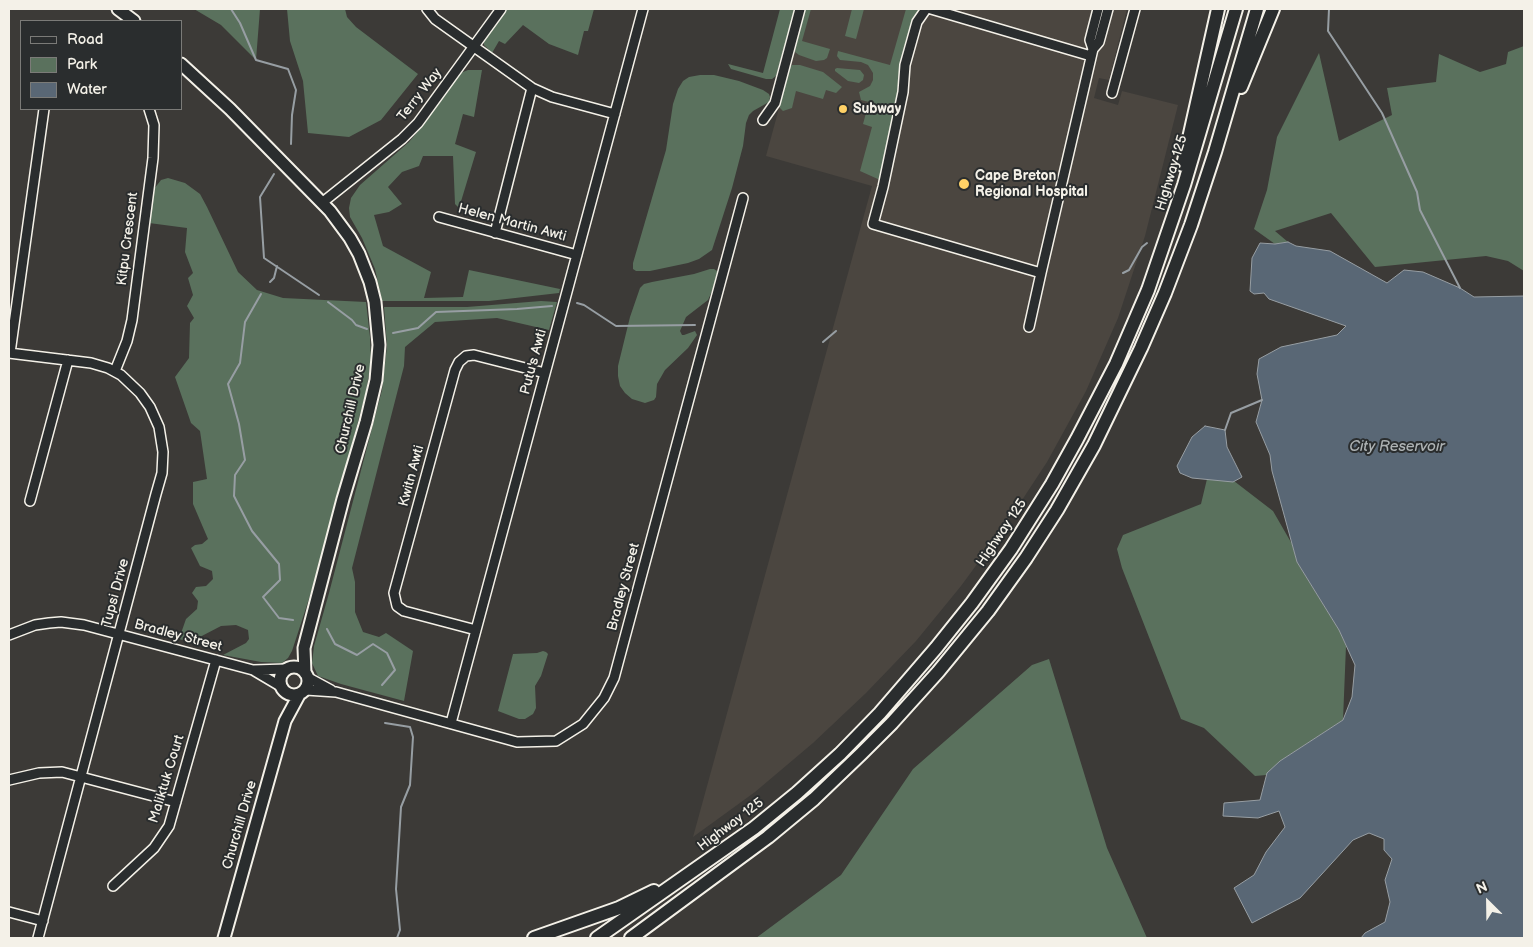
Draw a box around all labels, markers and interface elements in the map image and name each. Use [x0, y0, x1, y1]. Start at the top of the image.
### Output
legend [20, 20, 182, 110]
text: Road [67, 30, 103, 49]
text: Park [67, 55, 97, 74]
street label: Terry Way [394, 65, 446, 125]
text: Water [67, 80, 107, 99]
place label: Subway [853, 101, 901, 117]
marker: Subway [837, 103, 849, 115]
street label: Highway 125 [1153, 133, 1191, 213]
place label: Cape Breton Regional Hospital [975, 168, 1088, 200]
marker: Cape Breton Regional Hospital [957, 177, 971, 191]
street label: Kitpu Crescent [114, 191, 142, 287]
street label: Helen Martin Awti [456, 200, 568, 246]
street label: Putu's Awti [517, 328, 551, 396]
street label: Churchill Drive [333, 362, 369, 456]
water label: City Reservoir [1349, 438, 1445, 456]
street label: Kwitn Awti [396, 444, 428, 508]
street label: Highway 125 [973, 496, 1031, 570]
street label: Bradley Street [604, 541, 644, 633]
street label: Tupsi Drive [99, 557, 133, 629]
street label: Bradley Street [132, 616, 224, 656]
street label: Maliktuk Court [146, 733, 188, 825]
street label: Churchill Drive [219, 779, 261, 871]
street label: Highway 125 [695, 795, 767, 855]
north arrow [1463, 877, 1513, 927]
text: N [1474, 878, 1490, 898]

